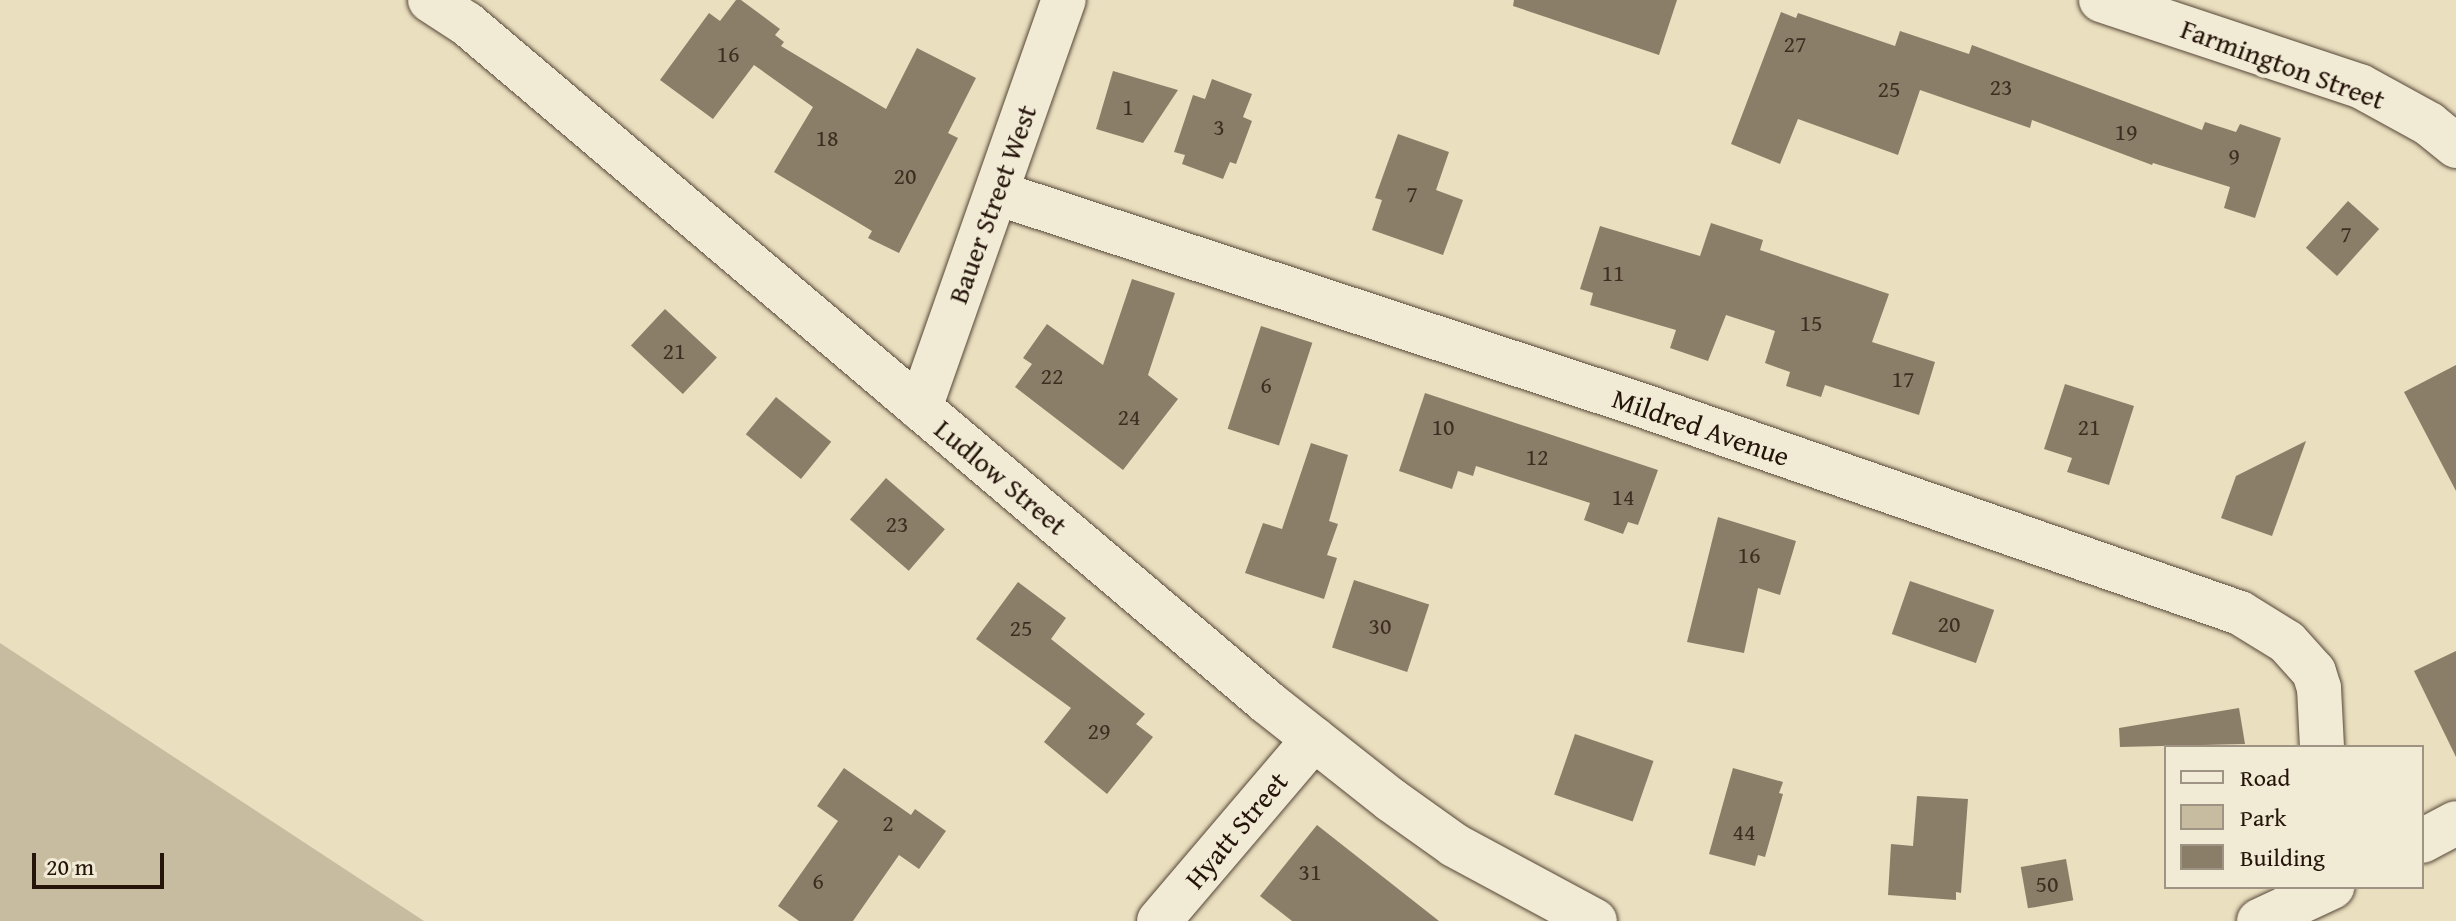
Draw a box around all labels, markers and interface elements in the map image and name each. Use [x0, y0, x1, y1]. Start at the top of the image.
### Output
street label: Farmington Street [2176, 12, 2390, 116]
house number: 27 [1783, 30, 1807, 58]
house number: 16 [716, 40, 740, 68]
house number: 23 [1989, 73, 2013, 101]
house number: 25 [1877, 75, 1901, 103]
house number: 1 [1122, 93, 1134, 121]
street label: Bauer Street West [940, 100, 1044, 308]
house number: 3 [1213, 113, 1225, 141]
house number: 19 [2114, 118, 2138, 146]
house number: 18 [815, 124, 839, 152]
house number: 9 [2228, 142, 2240, 170]
house number: 20 [893, 162, 917, 190]
house number: 7 [1406, 180, 1418, 208]
house number: 7 [2340, 220, 2352, 248]
house number: 11 [1601, 259, 1625, 287]
house number: 15 [1799, 309, 1823, 337]
house number: 21 [662, 337, 686, 365]
house number: 22 [1040, 362, 1064, 390]
house number: 17 [1891, 365, 1915, 393]
house number: 6 [1260, 371, 1272, 399]
street label: Mildred Avenue [1608, 381, 1794, 473]
house number: 24 [1117, 403, 1141, 431]
street label: Ludlow Street [928, 412, 1074, 542]
house number: 10 [1431, 413, 1455, 441]
house number: 21 [2077, 413, 2101, 441]
house number: 12 [1525, 443, 1549, 471]
house number: 14 [1611, 483, 1635, 511]
house number: 23 [885, 510, 909, 538]
house number: 16 [1737, 541, 1761, 569]
house number: 20 [1937, 610, 1961, 638]
house number: 30 [1368, 612, 1392, 640]
house number: 25 [1009, 614, 1033, 642]
house number: 29 [1087, 717, 1111, 745]
legend [2164, 745, 2424, 889]
text: Road [2240, 760, 2290, 795]
street label: Hyatt Street [1177, 765, 1295, 895]
text: Park [2240, 800, 2286, 835]
house number: 2 [882, 809, 894, 837]
house number: 44 [1732, 818, 1756, 846]
scale bar [36, 837, 168, 887]
text: Building [2240, 840, 2325, 875]
text: 20 m [46, 849, 94, 884]
house number: 31 [1298, 858, 1322, 886]
house number: 6 [812, 867, 824, 895]
house number: 50 [2035, 870, 2059, 898]

